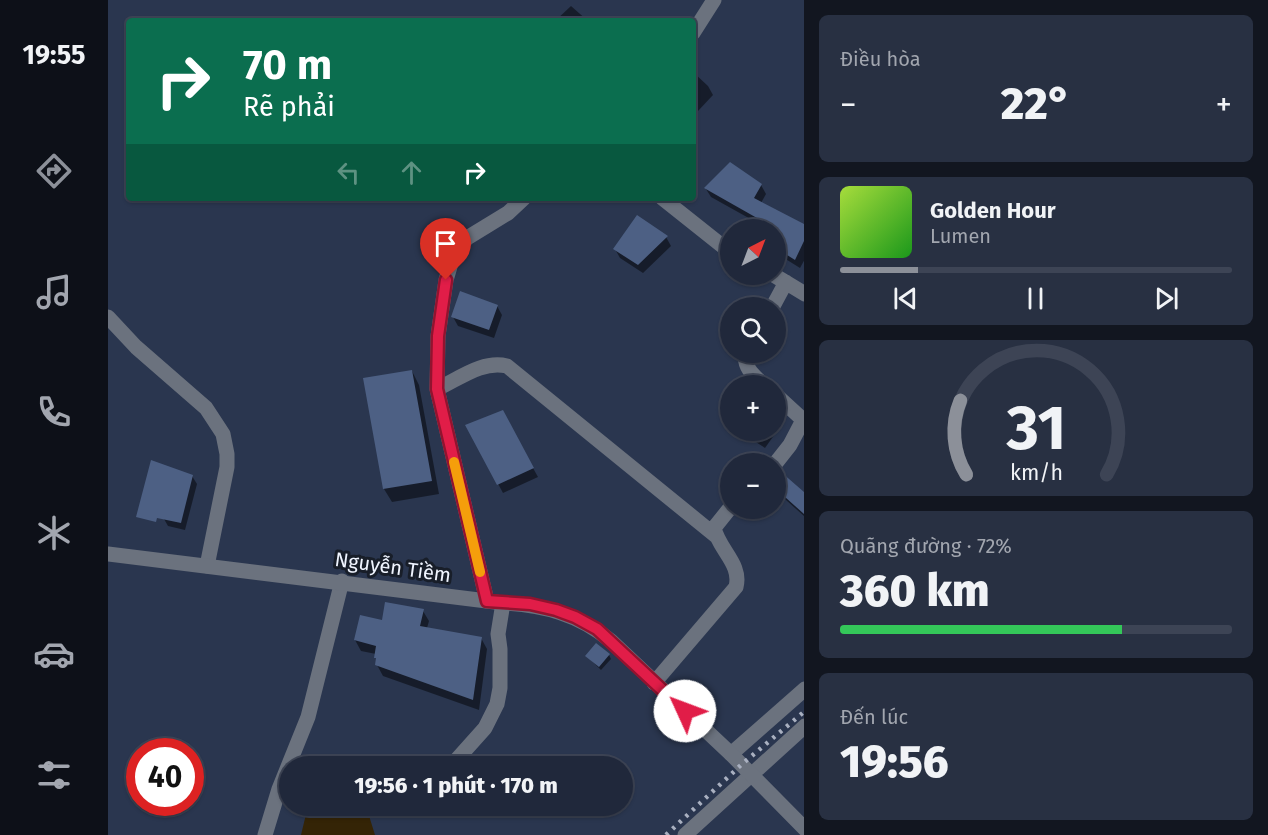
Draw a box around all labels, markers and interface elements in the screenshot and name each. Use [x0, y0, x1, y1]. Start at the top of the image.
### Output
text: 19:55 [22, 39, 86, 71]
text: 70 m [243, 40, 332, 90]
icon: right [144, 42, 222, 120]
text: Điều hòa [840, 47, 921, 71]
text: 22° [1001, 77, 1071, 131]
text: − [840, 85, 857, 125]
text: + [1216, 85, 1232, 125]
text: Rẽ phải [243, 91, 335, 123]
icon: directions [33, 150, 75, 192]
icon: left [332, 156, 365, 189]
icon: ahead [395, 156, 428, 189]
icon: right [458, 156, 491, 189]
text: Golden Hour [930, 197, 1056, 224]
pin [420, 218, 471, 280]
north arrow [720, 219, 786, 285]
map controls [720, 219, 786, 519]
text: Lumen [930, 224, 991, 248]
icon: arrive [429, 227, 462, 260]
icon: music [33, 271, 75, 313]
icon: previous [889, 282, 922, 315]
icon: pause [1019, 282, 1052, 315]
icon: next [1150, 282, 1183, 315]
button: search [720, 297, 786, 363]
button: + [720, 375, 786, 441]
icon: phone [33, 391, 75, 433]
text: 31 [1005, 391, 1066, 466]
button: − [720, 453, 786, 519]
text: km/h [1009, 460, 1063, 486]
icon: climate [33, 512, 75, 554]
text: Quãng đường · 72% [840, 534, 1012, 558]
street label: Nguyễn Tiềm [333, 547, 453, 587]
text: 360 km [840, 564, 990, 618]
icon: car [33, 633, 75, 675]
position arrow [653, 679, 717, 743]
text: Đến lúc [840, 705, 908, 729]
text: 19:56 [840, 735, 949, 789]
speed limit sign: 40 [126, 738, 204, 816]
icon: filters [33, 754, 75, 796]
text: 19:56 · 1 phút · 170 m [354, 772, 558, 799]

